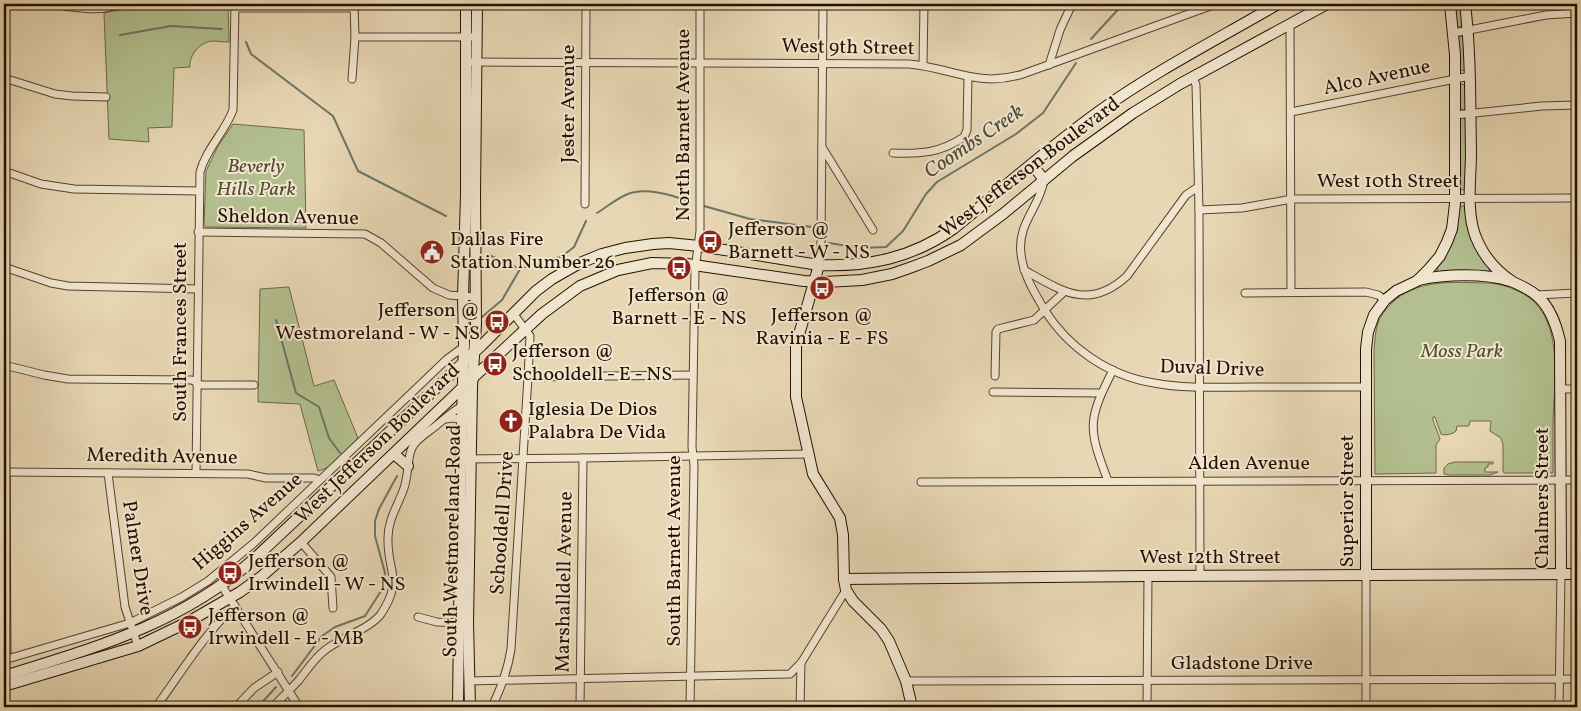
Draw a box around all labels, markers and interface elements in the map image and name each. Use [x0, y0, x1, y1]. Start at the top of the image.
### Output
street label: North Barnett Avenue [670, 29, 698, 221]
street label: West 9th Street [781, 33, 915, 63]
street label: Jester Avenue [555, 45, 583, 163]
street label: Alco Avenue [1321, 53, 1433, 103]
street label: West Jefferson Boulevard [934, 91, 1126, 245]
water label: Coombs Creek [918, 98, 1030, 186]
park label: Beverly Hills Park [216, 153, 296, 204]
street label: West 10th Street [1317, 168, 1459, 196]
street label: Sheldon Avenue [217, 203, 359, 233]
place label: Jefferson @ Barnett - W - NS [728, 216, 870, 267]
place label: Dallas Fire Station Number 26 [450, 226, 615, 277]
bus stop icon: Jefferson @ Barnett - W - NS [697, 229, 723, 255]
public building icon: Dallas Fire Station Number 26 [419, 239, 445, 265]
street label: South Frances Street [167, 242, 195, 422]
bus stop icon: Jefferson @ Barnett - E - NS [666, 255, 692, 281]
bus stop icon: Jefferson @ Ravinia - E - FS [809, 275, 835, 301]
place label: Jefferson @ Barnett - E - NS [611, 282, 747, 333]
place label: Jefferson @ Westmoreland - W - NS [275, 297, 480, 348]
place label: Jefferson @ Ravinia - E - FS [756, 302, 888, 353]
bus stop icon: Jefferson @ Westmoreland - W - NS [484, 309, 510, 335]
place label: Jefferson @ Schooldell - E - NS [512, 338, 672, 389]
park label: Moss Park [1420, 338, 1503, 366]
bus stop icon: Jefferson @ Schooldell - E - NS [482, 351, 508, 377]
street label: Duval Drive [1159, 353, 1265, 385]
street label: West Jefferson Boulevard [289, 358, 467, 530]
place label: Iglesia De Dios Palabra De Vida [528, 396, 666, 447]
church icon: Iglesia De Dios Palabra De Vida [498, 408, 524, 434]
street label: South Westmoreland Road [437, 424, 469, 658]
street label: Chalmers Street [1529, 427, 1557, 569]
street label: Superior Street [1334, 434, 1362, 568]
street label: Meredith Avenue [86, 442, 238, 472]
street label: Schooldell Drive [484, 450, 522, 596]
street label: Alden Avenue [1188, 450, 1310, 478]
street label: South Barnett Avenue [661, 455, 689, 647]
street label: Higgins Avenue [187, 466, 309, 578]
street label: Marshalldell Avenue [549, 491, 581, 673]
street label: Palmer Drive [114, 499, 160, 617]
street label: West 12th Street [1139, 544, 1281, 572]
place label: Jefferson @ Irwindell - W - NS [248, 548, 406, 599]
bus stop icon: Jefferson @ Irwindell - W - NS [217, 560, 243, 586]
place label: Jefferson @ Irwindell - E - MB [208, 602, 364, 653]
bus stop icon: Jefferson @ Irwindell - E - MB [177, 614, 203, 640]
street label: Gladstone Drive [1171, 650, 1313, 678]

